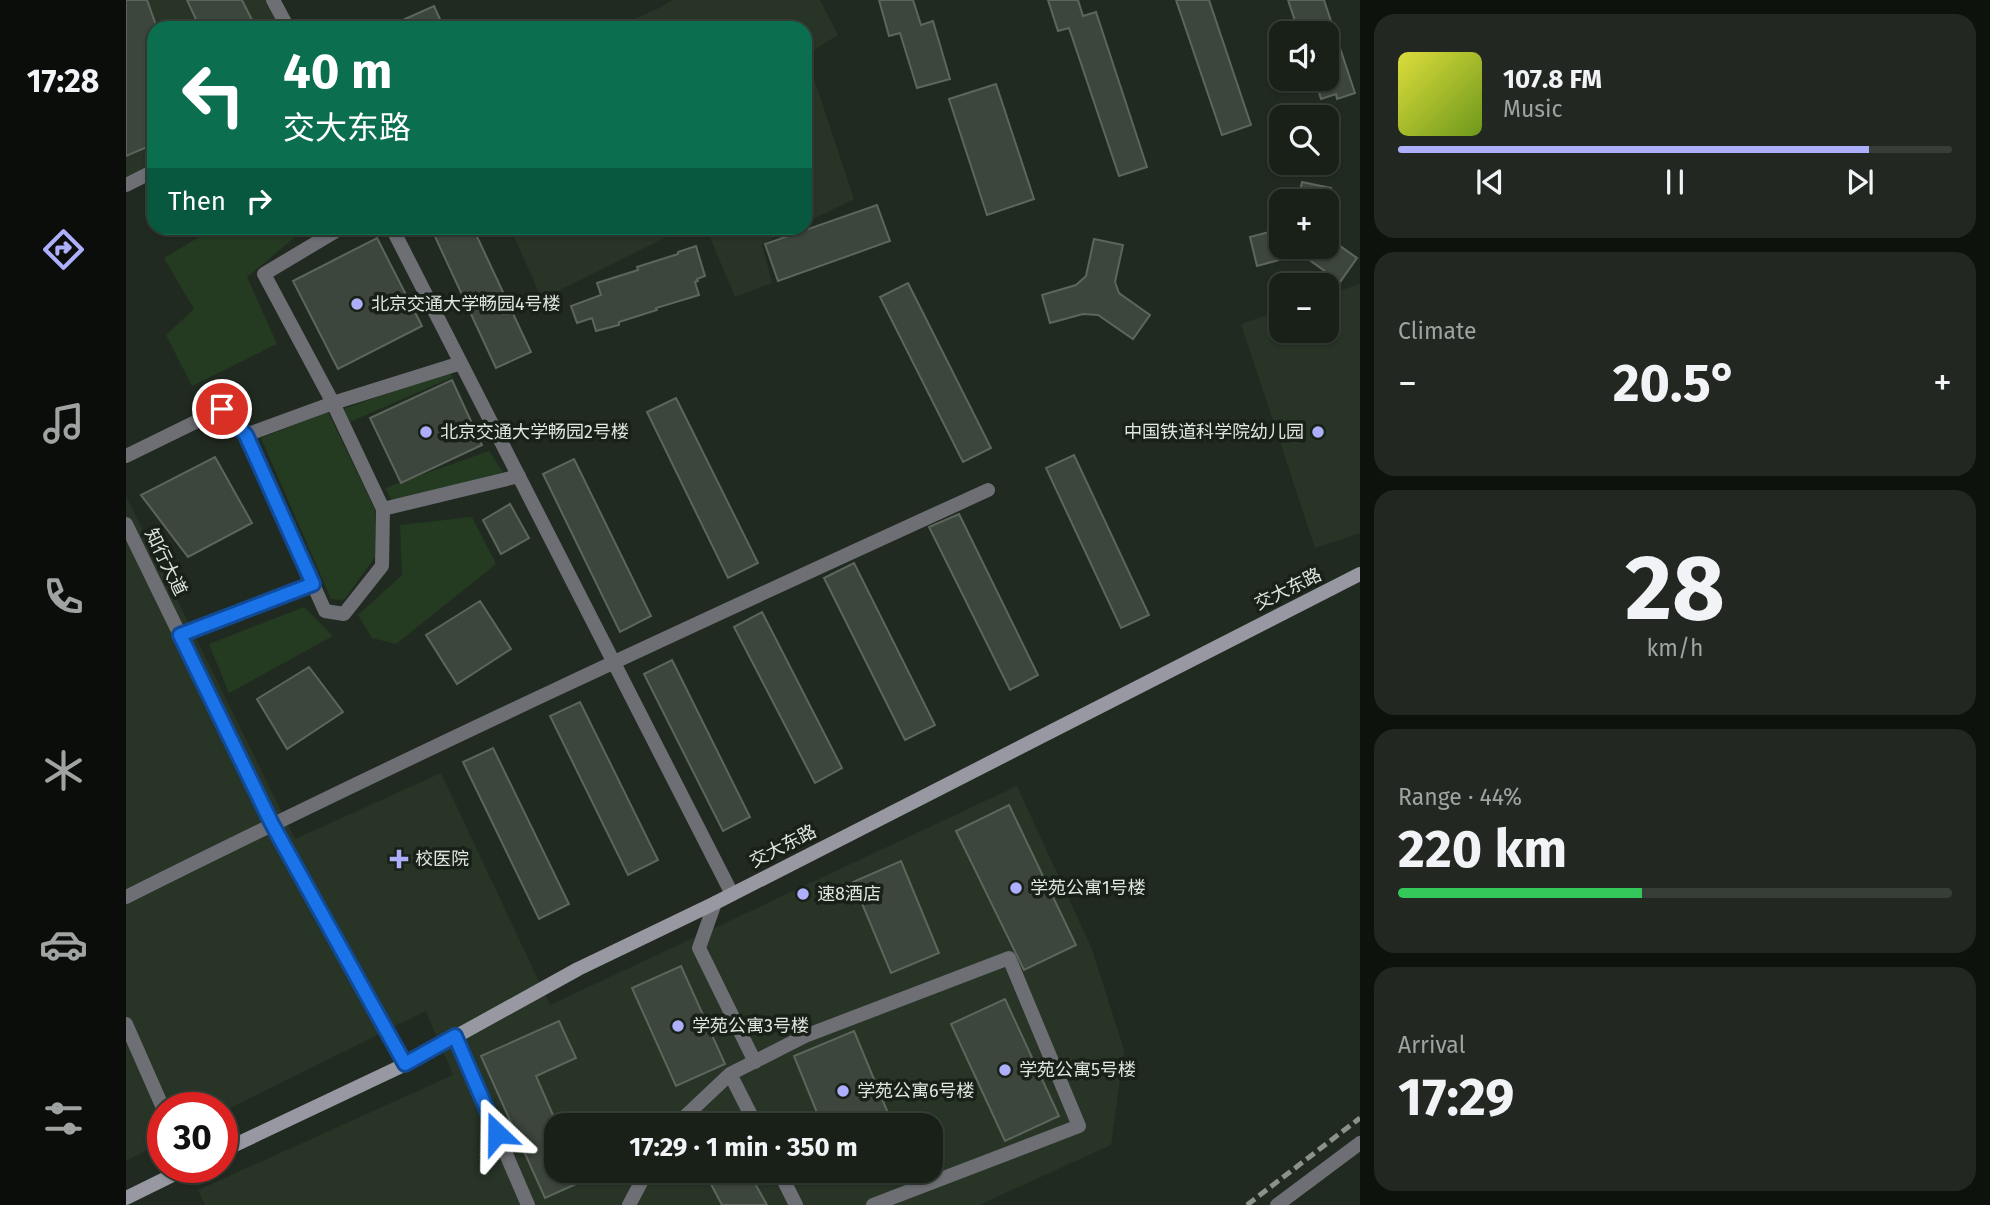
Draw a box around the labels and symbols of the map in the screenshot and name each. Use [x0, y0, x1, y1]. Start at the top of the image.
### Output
place label: 北京交通大学畅园4号楼 [371, 293, 561, 315]
marker: 北京交通大学畅园4号楼 [349, 296, 365, 312]
pin [192, 379, 252, 439]
place label: 北京交通大学畅园2号楼 [440, 421, 629, 443]
place label: 中国铁道科学院幼儿园 [1124, 421, 1304, 443]
marker: 北京交通大学畅园2号楼 [418, 424, 434, 440]
marker: 中国铁道科学院幼儿园 [1310, 424, 1326, 440]
street label: 知行大道 [140, 525, 192, 599]
street label: 交大东路 [1251, 563, 1325, 615]
street label: 交大东路 [746, 820, 820, 872]
place label: 校医院 [415, 848, 469, 870]
marker: 校医院 [389, 849, 409, 869]
place label: 学苑公寓1号楼 [1030, 877, 1146, 899]
marker: 学苑公寓1号楼 [1008, 880, 1024, 896]
place label: 速8酒店 [817, 883, 881, 905]
marker: 速8酒店 [795, 886, 811, 902]
place label: 学苑公寓3号楼 [692, 1015, 809, 1037]
marker: 学苑公寓3号楼 [670, 1018, 686, 1034]
place label: 学苑公寓5号楼 [1019, 1059, 1136, 1081]
marker: 学苑公寓5号楼 [997, 1062, 1013, 1078]
place label: 学苑公寓6号楼 [857, 1080, 975, 1102]
marker: 学苑公寓6号楼 [835, 1083, 851, 1099]
speed limit sign: 30 [147, 1092, 238, 1183]
position arrow [460, 1096, 534, 1170]

